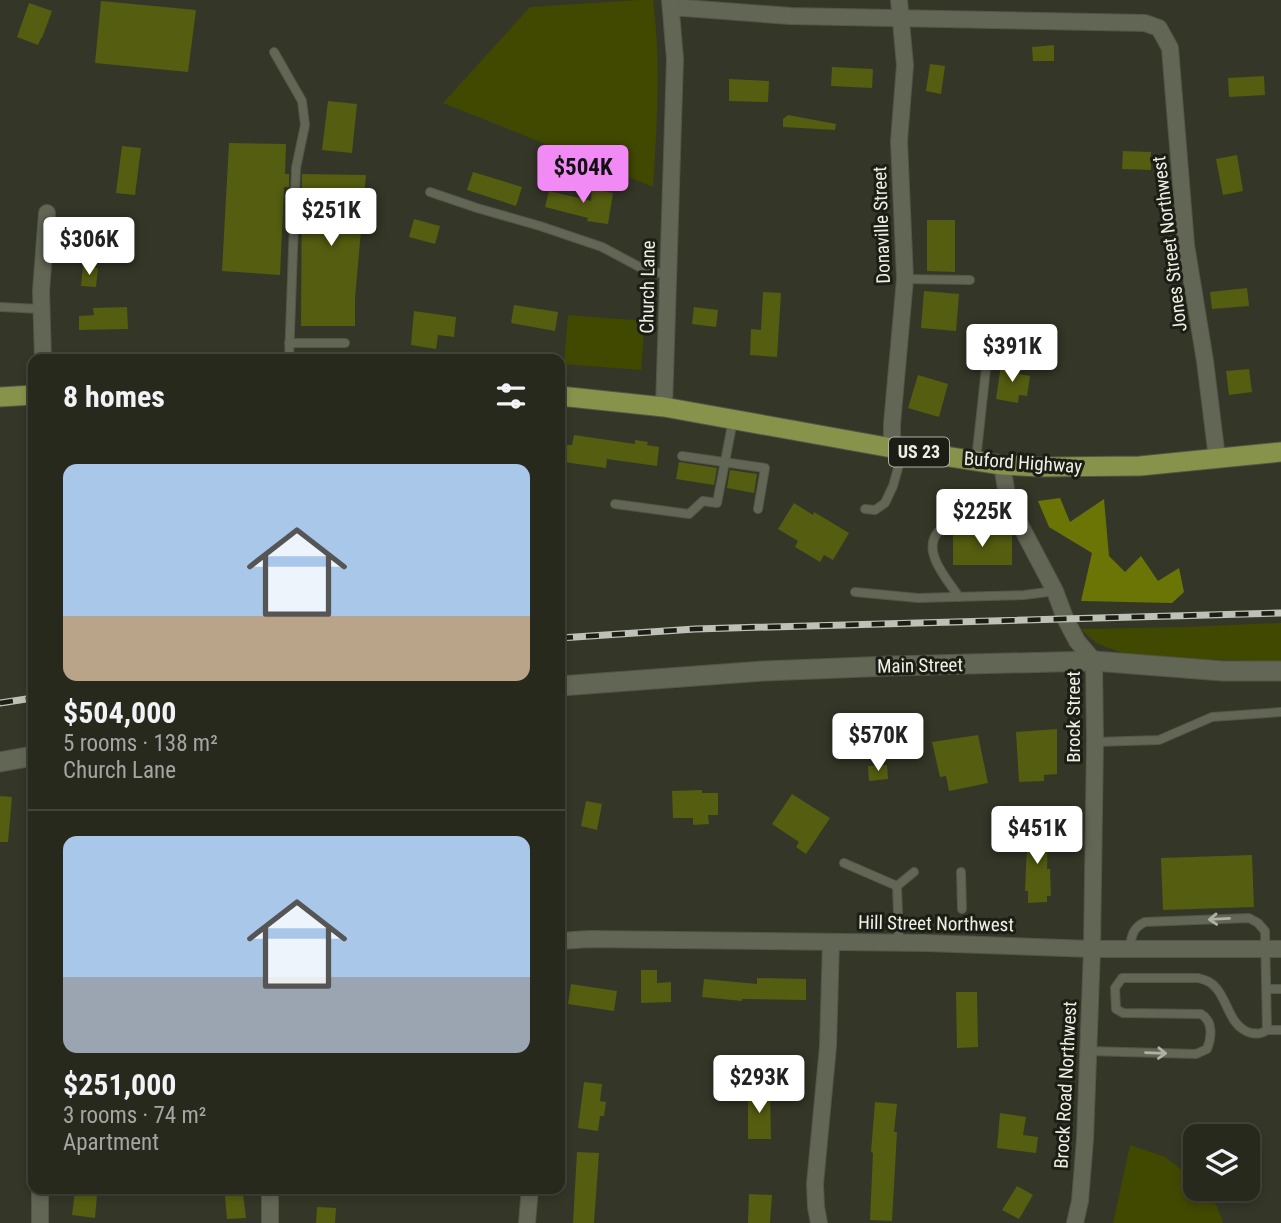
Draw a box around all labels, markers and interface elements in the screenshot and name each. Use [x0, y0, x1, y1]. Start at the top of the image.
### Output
pin: $504K [534, 146, 632, 205]
text: $504K [553, 154, 613, 181]
street label: Jones Street Northwest [1147, 155, 1192, 333]
street label: Donaville Street [868, 166, 895, 284]
pin: $251K [282, 188, 380, 248]
text: $251K [301, 197, 361, 224]
pin: $306K [40, 218, 138, 277]
text: $306K [59, 226, 119, 253]
street label: Church Lane [635, 240, 660, 334]
pin: $391K [963, 324, 1061, 384]
text: $391K [982, 333, 1042, 360]
icon: filters [492, 377, 530, 415]
text: 8 homes [63, 379, 165, 414]
road number: US 23 [889, 438, 949, 466]
street label: Buford Highway [963, 447, 1083, 478]
pin: $225K [933, 490, 1031, 549]
text: $225K [952, 498, 1012, 525]
icon: home [234, 509, 360, 635]
street label: Main Street [877, 653, 963, 678]
street label: Brock Street [1062, 671, 1085, 763]
text: $504,000 [63, 695, 176, 730]
pin: $570K [829, 714, 927, 773]
text: $570K [848, 722, 908, 749]
text: 5 rooms · 138 m² [63, 730, 218, 757]
text: Church Lane [63, 757, 176, 784]
pin: $451K [988, 806, 1086, 866]
text: $451K [1007, 815, 1067, 842]
icon: home [234, 881, 360, 1007]
street label: Hill Street Northwest [858, 911, 1014, 936]
one-way arrow [1208, 912, 1231, 925]
street label: Brock Road Northwest [1050, 1001, 1081, 1169]
one-way arrow [1145, 1046, 1168, 1060]
pin: $293K [710, 1056, 808, 1115]
text: $293K [729, 1064, 789, 1091]
text: $251,000 [63, 1067, 176, 1102]
text: 3 rooms · 74 m² [63, 1102, 206, 1129]
map controls [1183, 1124, 1260, 1201]
button: layers [1183, 1124, 1260, 1201]
text: Apartment [63, 1129, 159, 1156]

